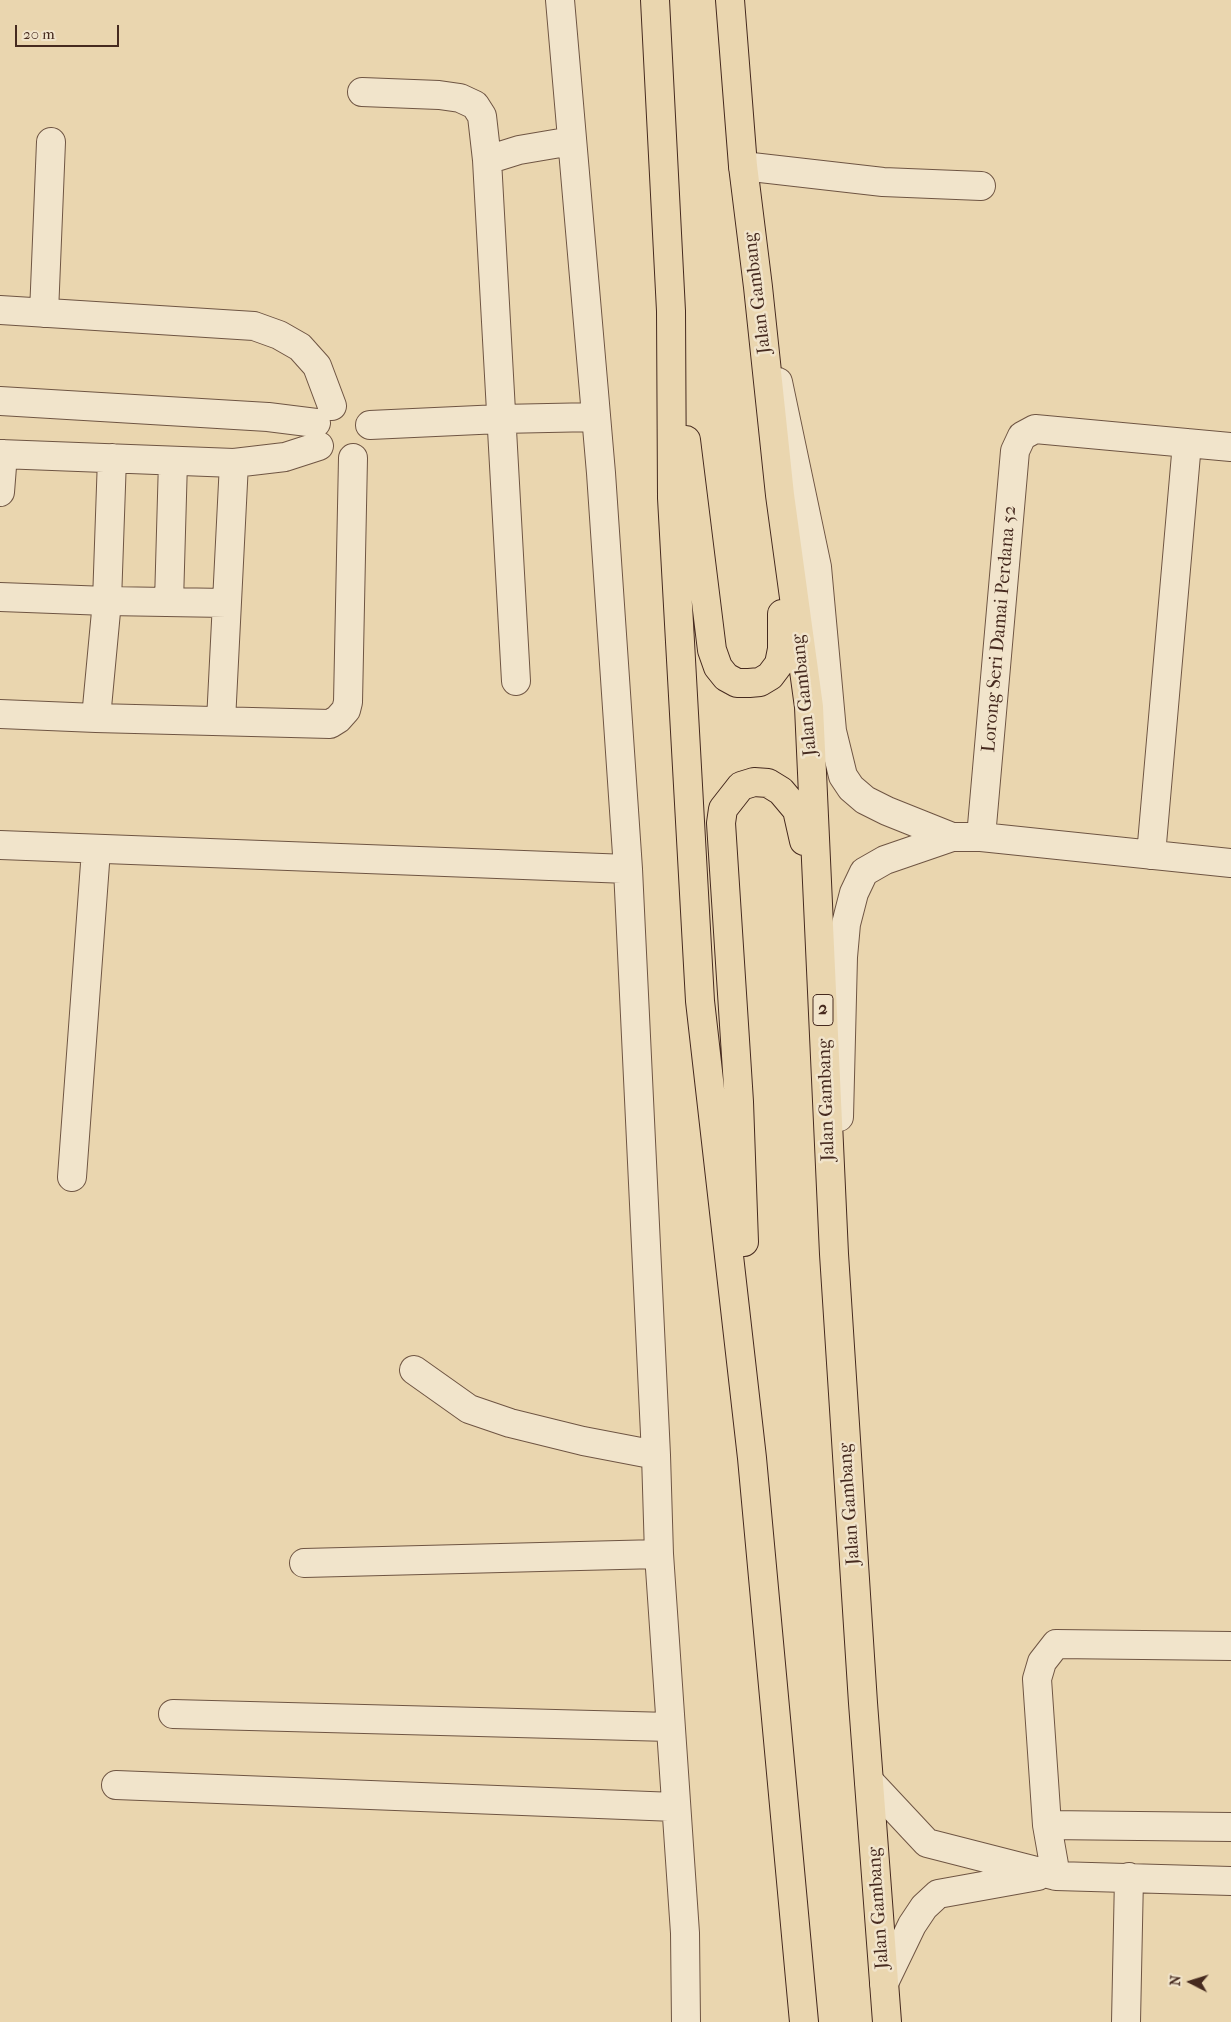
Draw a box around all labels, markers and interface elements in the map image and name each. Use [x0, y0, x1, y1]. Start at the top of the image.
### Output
scale bar [18, 15, 121, 47]
text: 20 m [23, 25, 55, 43]
street label: Jalan Gambang [739, 231, 777, 355]
street label: Lorong Seri Damai Perdana 52 [978, 505, 1022, 753]
street label: Jalan Gambang [787, 633, 823, 757]
road number: 2 [813, 994, 833, 1026]
street label: Jalan Gambang [813, 1038, 841, 1162]
street label: Jalan Gambang [834, 1442, 866, 1566]
street label: Jalan Gambang [863, 1846, 895, 1970]
north arrow [1166, 1957, 1216, 2007]
text: N [1167, 1975, 1184, 1987]

